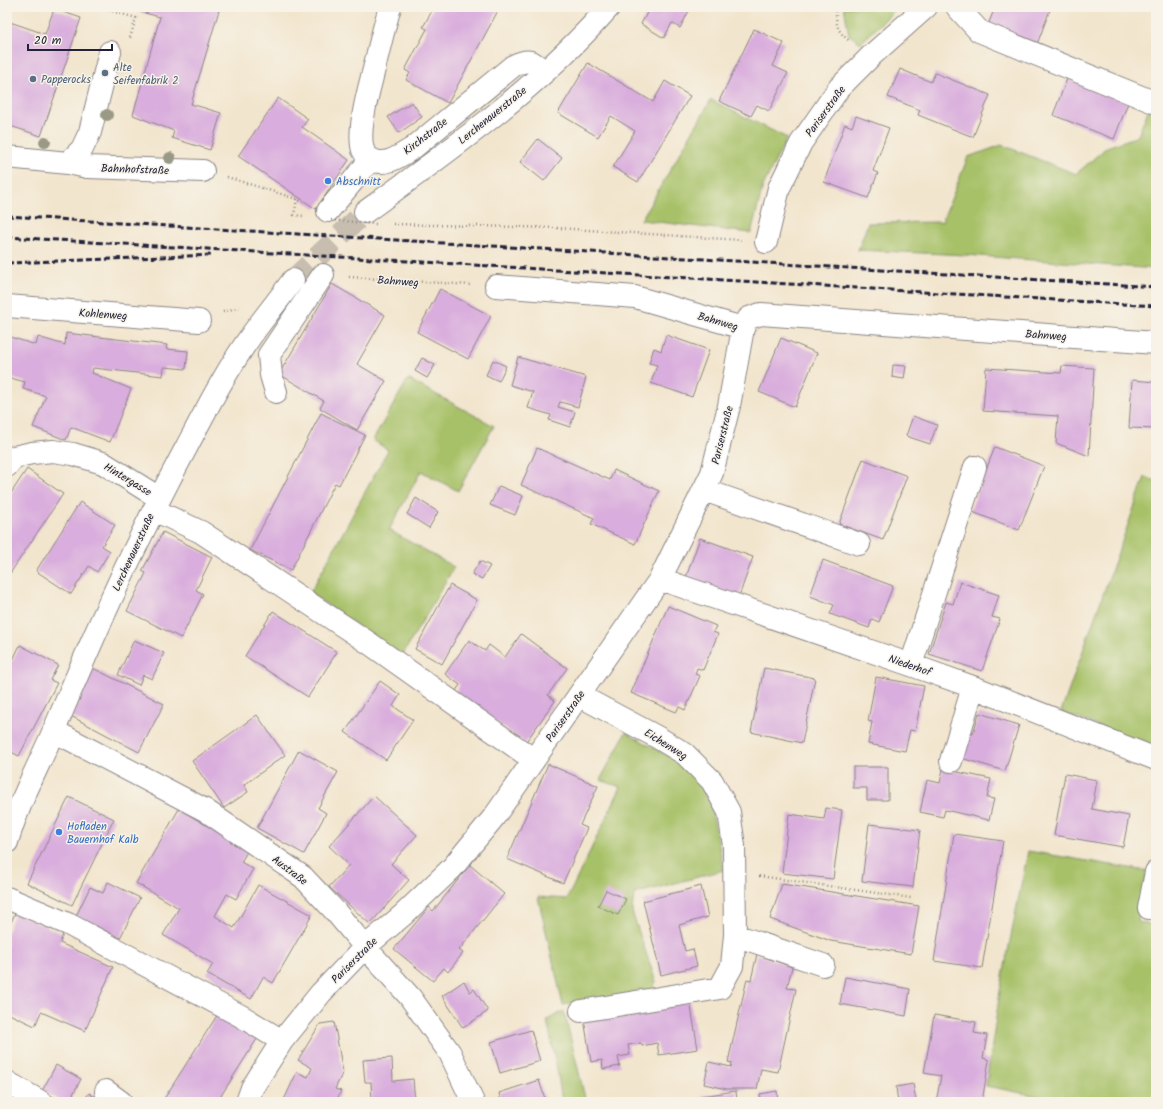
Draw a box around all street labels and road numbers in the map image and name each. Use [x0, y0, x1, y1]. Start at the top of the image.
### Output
street label: Lerchenauerstraße [454, 82, 531, 149]
street label: Pariserstraße [801, 82, 851, 141]
street label: Kirchstraße [399, 113, 452, 160]
street label: Bahnhofstraße [101, 160, 169, 180]
street label: Bahnweg [377, 272, 419, 292]
street label: Kohlenweg [78, 304, 128, 326]
street label: Bahnweg [695, 308, 740, 336]
street label: Bahnweg [1025, 326, 1067, 346]
street label: Pariserstraße [707, 404, 739, 466]
street label: Hintergasse [100, 458, 155, 501]
street label: Lerchenauerstraße [108, 510, 160, 594]
street label: Niederhof [886, 650, 935, 682]
street label: Pariserstraße [541, 687, 590, 746]
street label: Eichenweg [640, 724, 691, 765]
street label: Austraße [268, 851, 311, 890]
street label: Pariserstraße [327, 933, 382, 988]

